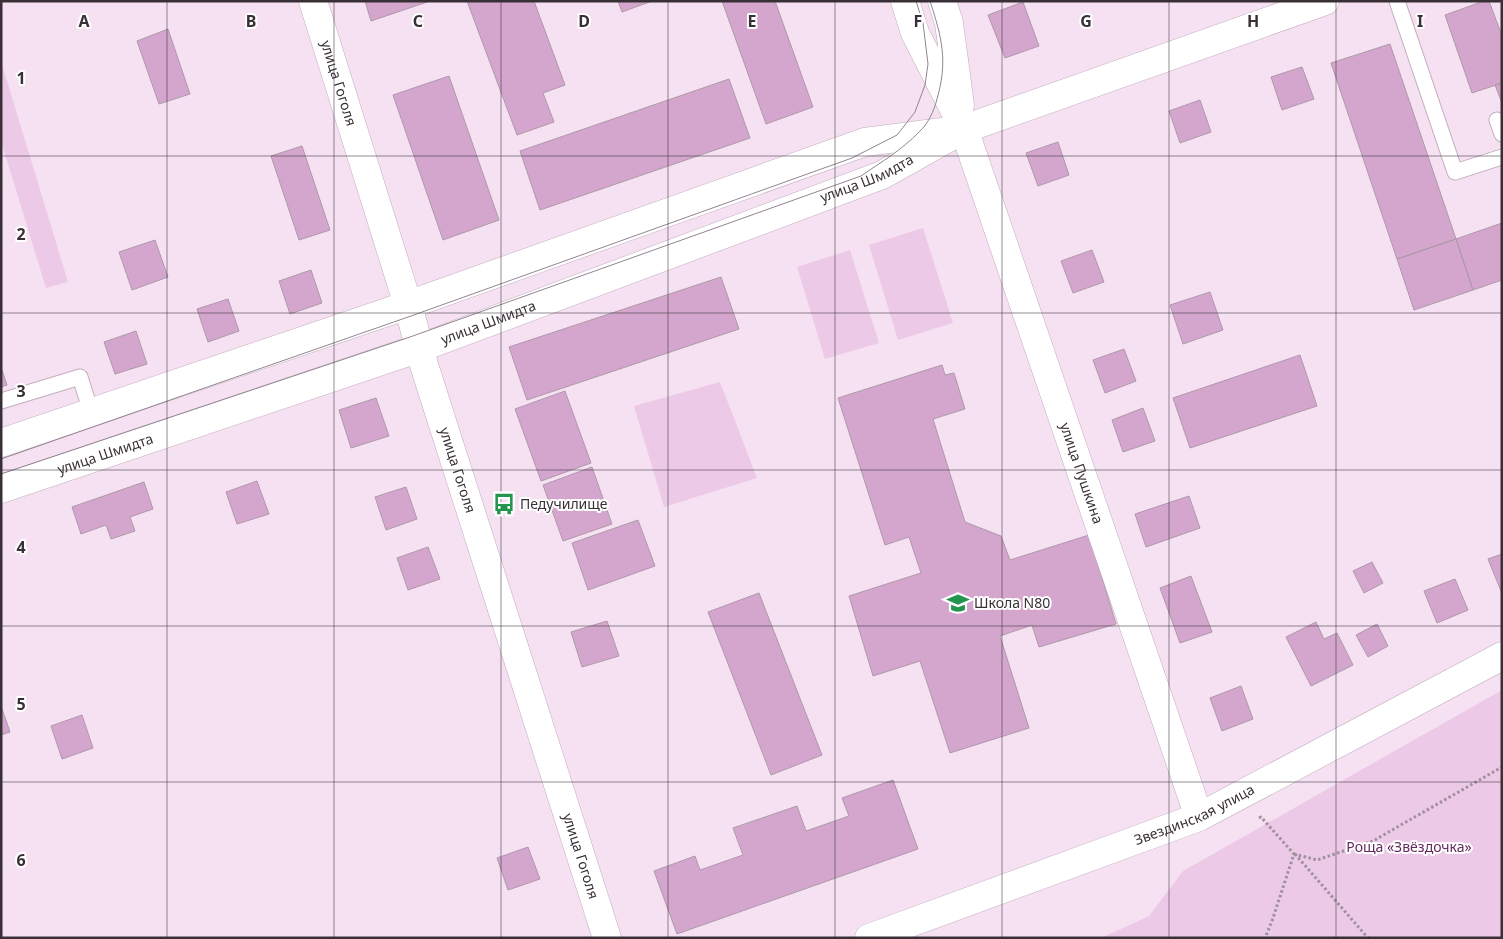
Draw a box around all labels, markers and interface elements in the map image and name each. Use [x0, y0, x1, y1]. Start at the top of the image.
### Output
text: A [78, 10, 90, 32]
text: B [246, 10, 256, 32]
text: C [413, 10, 423, 32]
text: D [578, 10, 590, 32]
text: E [748, 10, 757, 32]
text: F [914, 10, 922, 32]
text: G [1080, 10, 1092, 32]
text: H [1247, 10, 1259, 32]
text: I [1417, 10, 1423, 32]
street label: улица Гоголя [317, 38, 361, 128]
text: 1 [16, 67, 26, 89]
street label: улица Шмидта [817, 149, 917, 206]
text: 2 [16, 223, 26, 245]
street label: улица Шмидта [438, 296, 538, 348]
text: 3 [16, 380, 26, 402]
street label: улица Пушкина [1056, 420, 1108, 526]
street label: улица Гоголя [435, 425, 481, 515]
street label: улица Шмидта [55, 428, 155, 478]
bus stop icon: Педучилище [491, 491, 517, 517]
place label: Педучилище [520, 494, 608, 513]
text: 4 [16, 536, 26, 558]
school or university icon: Школа N80 [945, 590, 971, 616]
place label: Школа N80 [974, 593, 1050, 612]
text: 5 [16, 693, 26, 715]
street label: Звездинская улица [1131, 779, 1257, 849]
street label: улица Гоголя [559, 811, 604, 901]
park label: Роща «Звёздочка» [1346, 837, 1472, 856]
text: 6 [16, 849, 26, 871]

